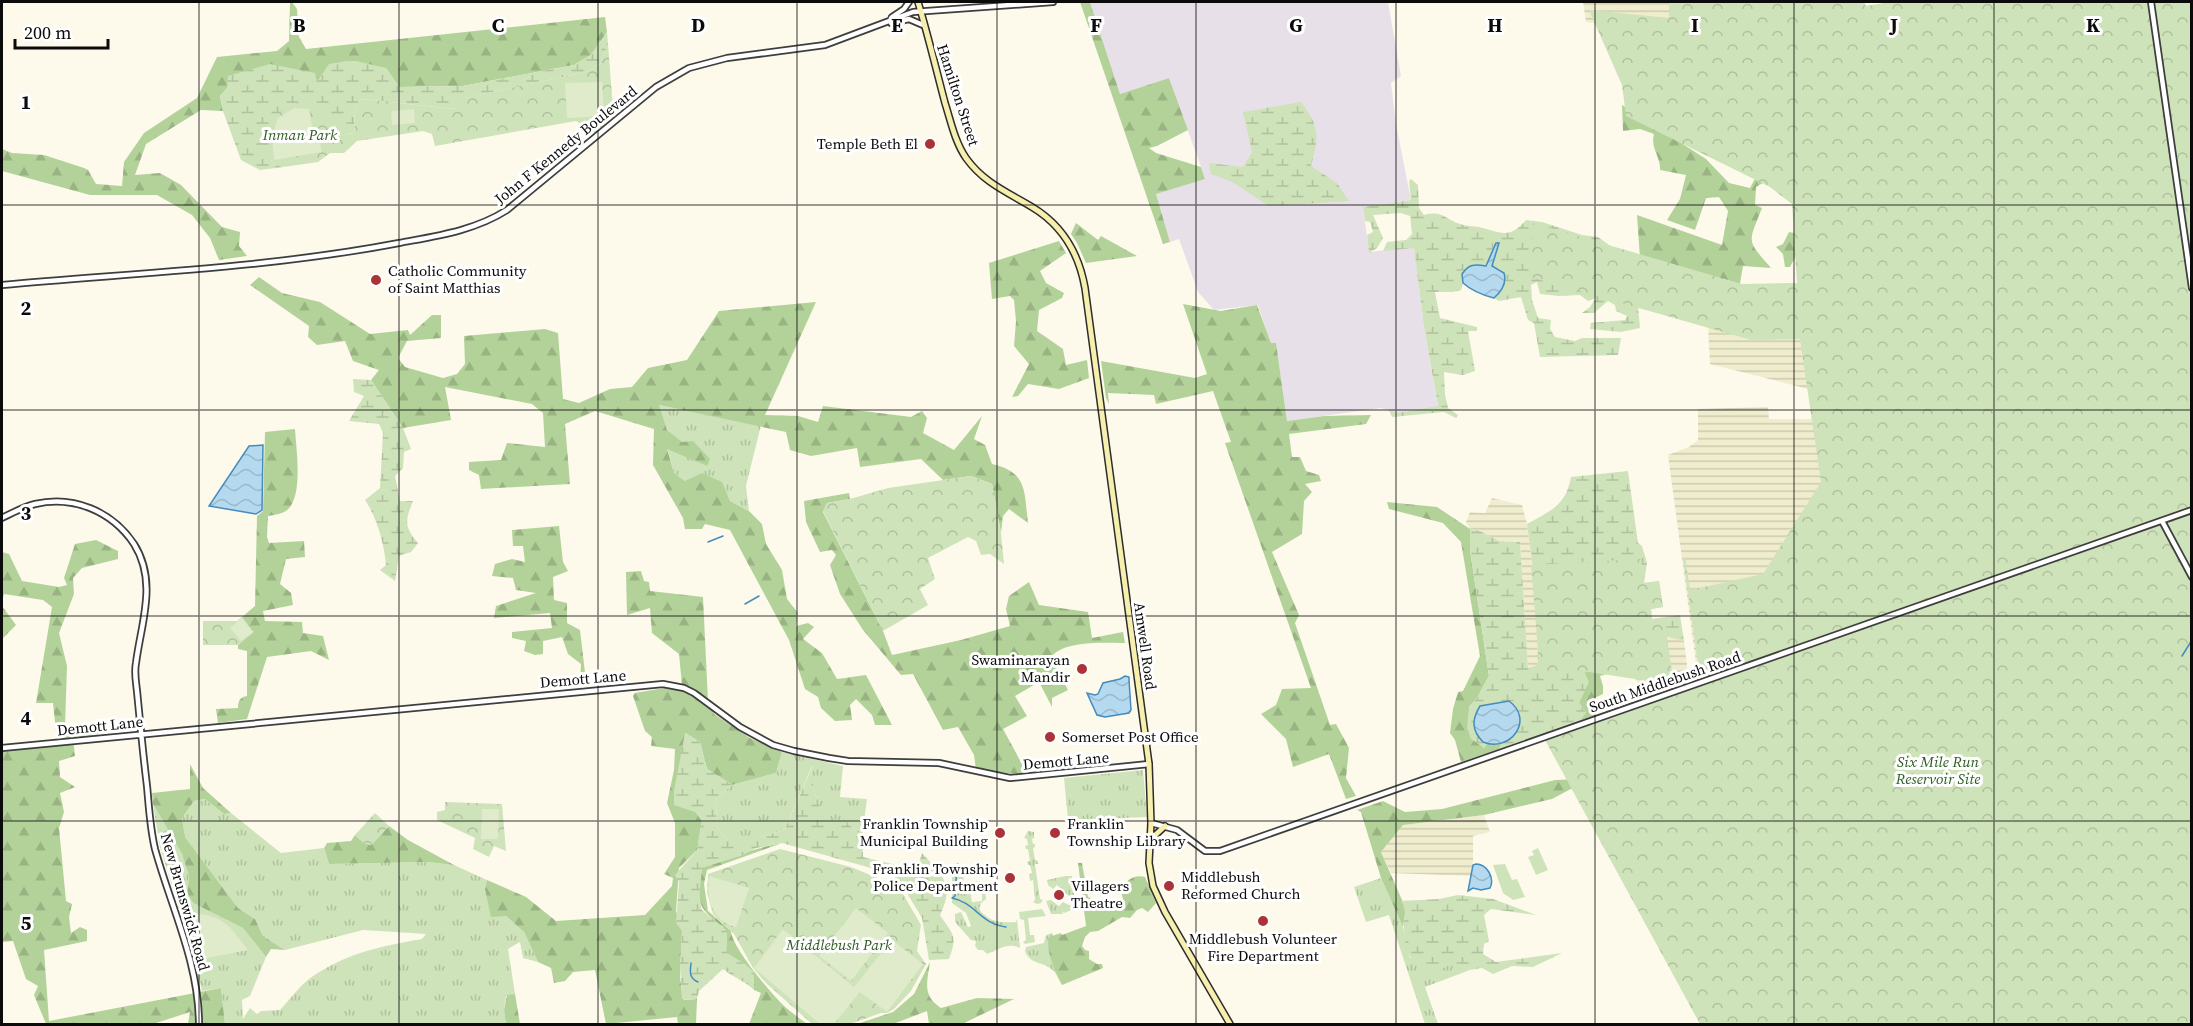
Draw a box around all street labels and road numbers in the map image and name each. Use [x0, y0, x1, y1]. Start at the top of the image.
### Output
street label: Hamilton Street [932, 41, 985, 149]
street label: John F Kennedy Boulevard [489, 80, 642, 209]
street label: Amwell Road [1129, 601, 1162, 692]
street label: South Middlebush Road [1586, 646, 1744, 717]
street label: Demott Lane [539, 664, 627, 693]
street label: Demott Lane [56, 711, 144, 740]
street label: Demott Lane [1022, 746, 1110, 775]
street label: New Brunswick Road [156, 831, 215, 974]

